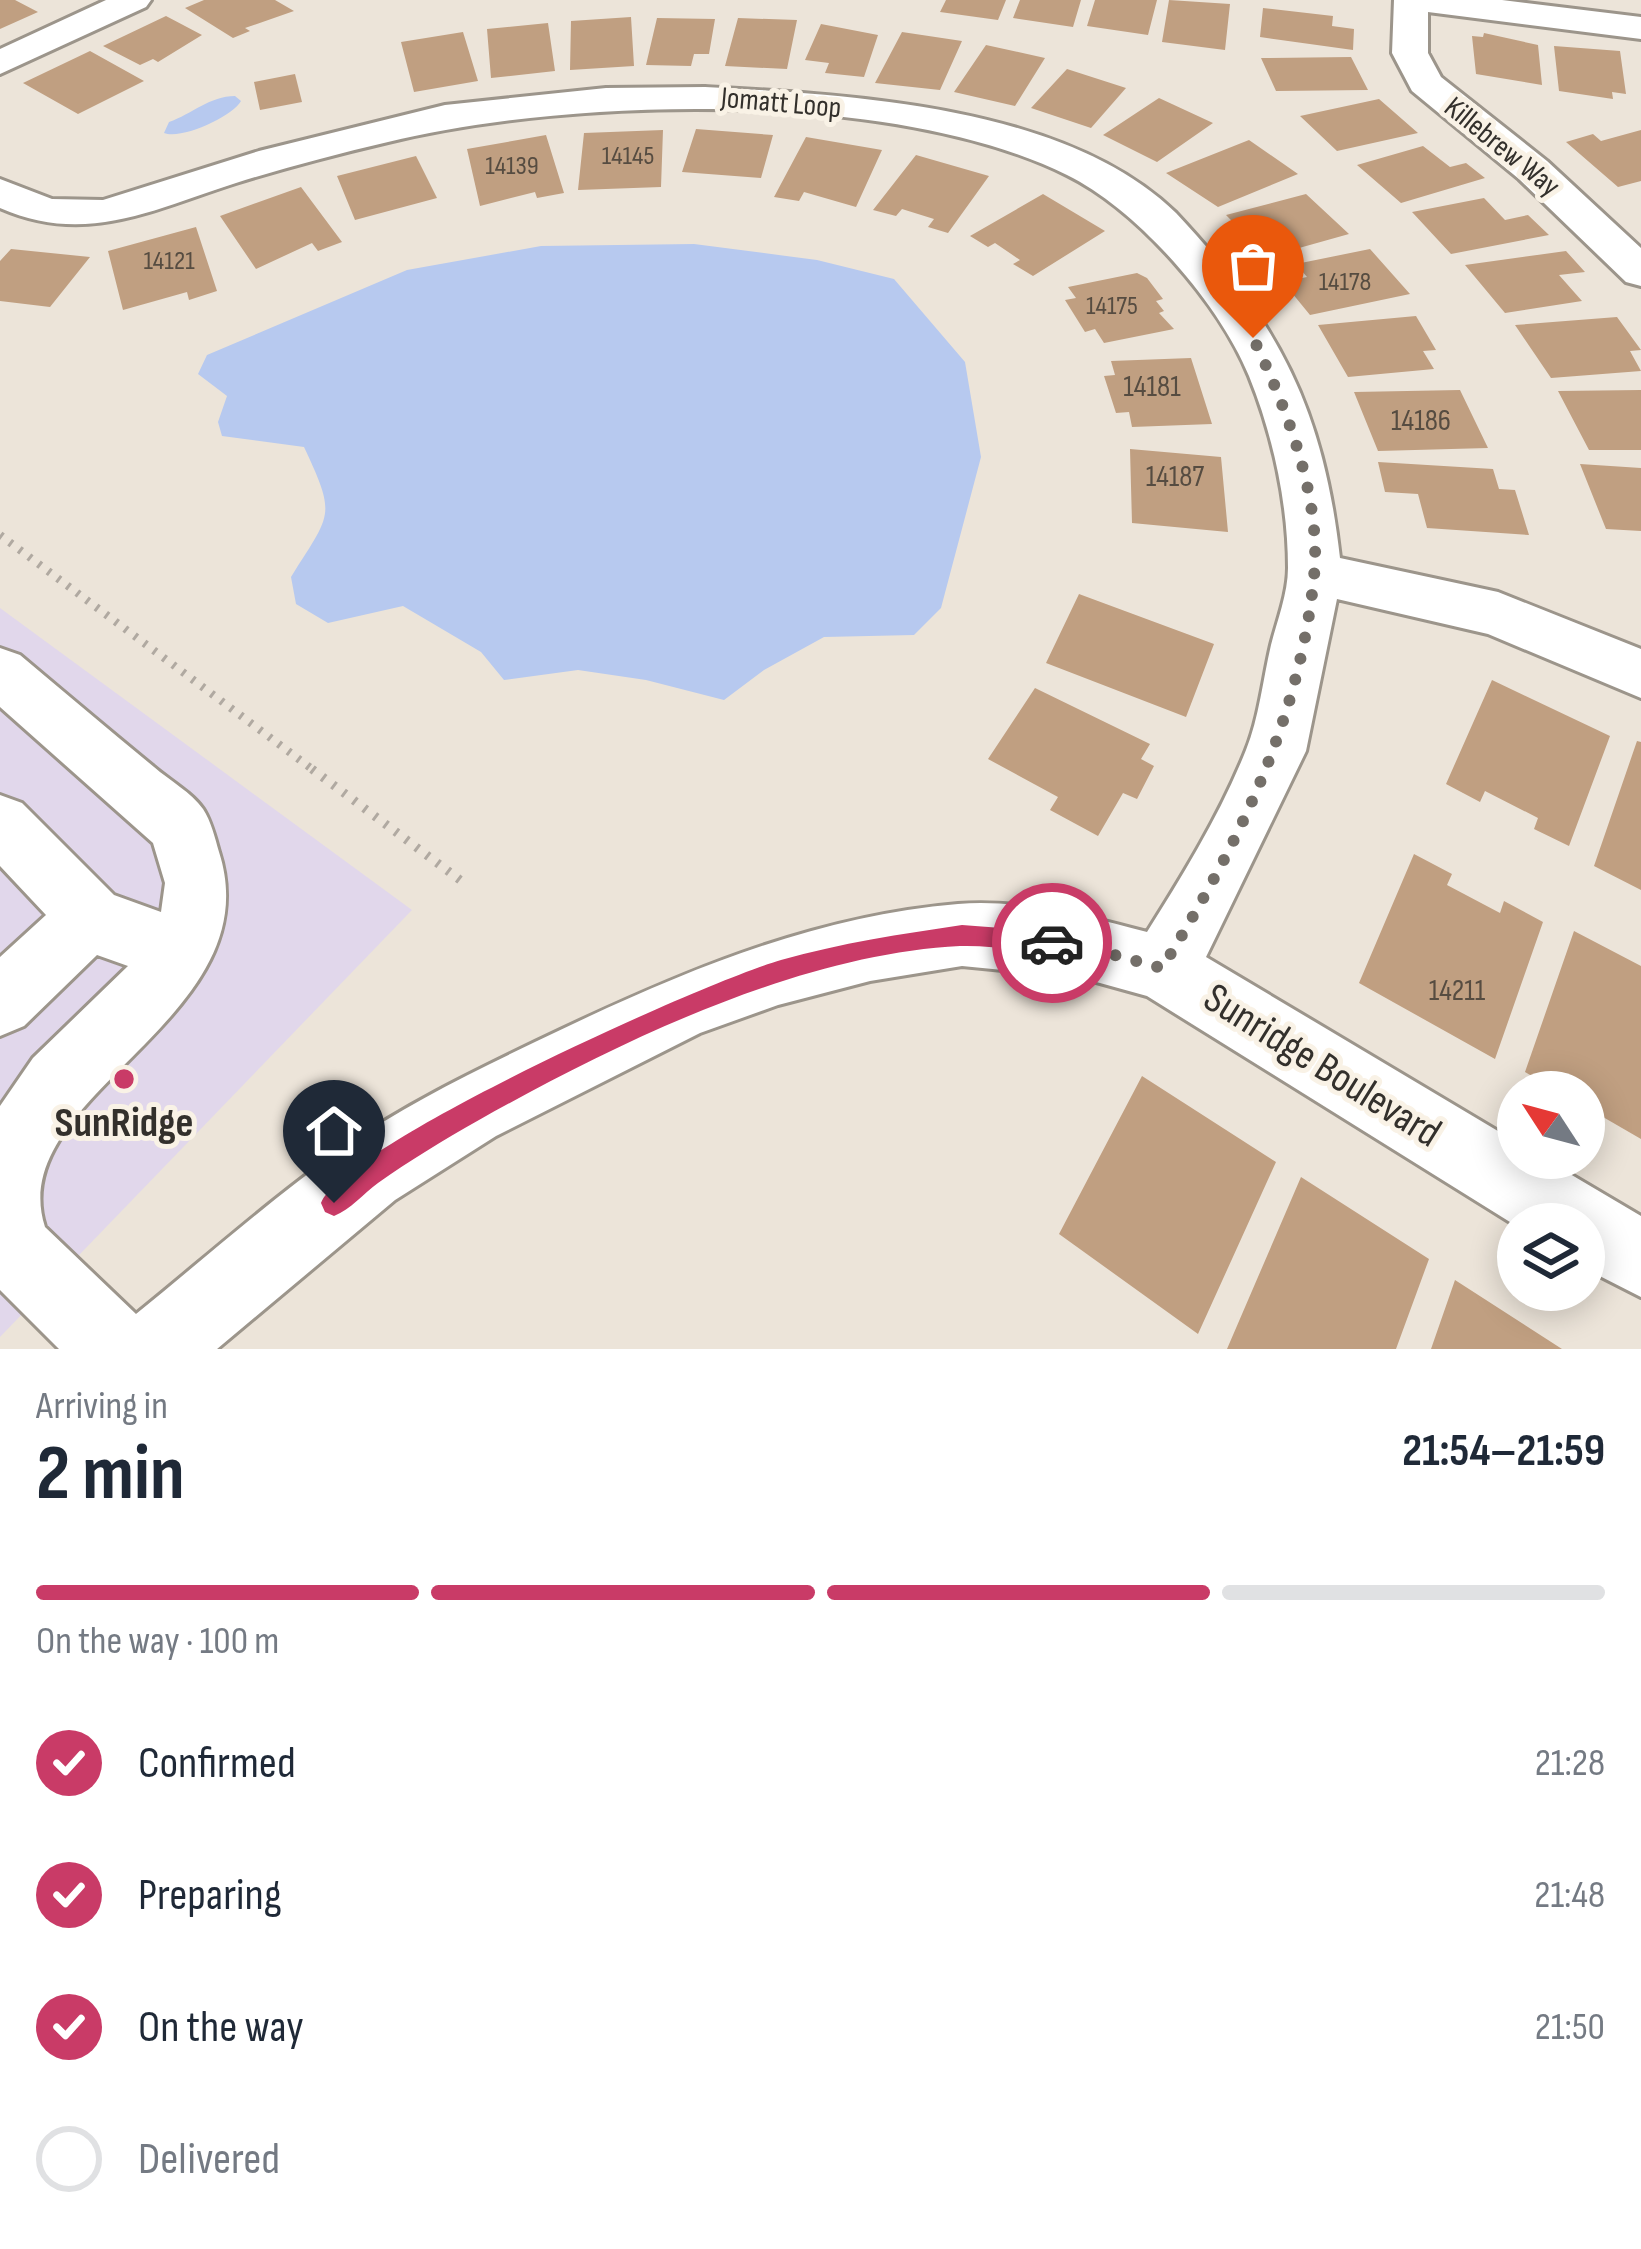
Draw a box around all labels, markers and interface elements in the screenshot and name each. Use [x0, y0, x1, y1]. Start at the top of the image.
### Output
street label: Jomatt Loop [718, 80, 843, 126]
street label: Killebrew Way [1437, 90, 1567, 205]
house number: 14145 [602, 140, 654, 172]
house number: 14139 [485, 150, 539, 182]
pin [1202, 215, 1304, 338]
icon: bag [1220, 233, 1286, 299]
house number: 14121 [143, 245, 195, 277]
house number: 14178 [1319, 266, 1371, 298]
house number: 14175 [1086, 290, 1138, 322]
house number: 14181 [1123, 369, 1181, 405]
house number: 14186 [1391, 403, 1451, 439]
house number: 14187 [1146, 459, 1204, 495]
courier [992, 883, 1112, 1003]
icon: car [1019, 910, 1085, 976]
street label: Sunridge Boulevard [1194, 973, 1450, 1159]
house number: 14211 [1429, 973, 1486, 1009]
marker: SunRidge [111, 1066, 137, 1092]
north arrow [1497, 1071, 1605, 1179]
map controls [1497, 1071, 1605, 1311]
pin [283, 1080, 385, 1203]
place label: SunRidge [55, 1098, 193, 1149]
icon: home [301, 1098, 367, 1164]
button: layers [1497, 1203, 1605, 1311]
text: Arriving in [36, 1383, 168, 1430]
text: 21:54–21:59 [1402, 1424, 1605, 1479]
text: 2 min [36, 1428, 185, 1521]
text: On the way · 100 m [36, 1618, 279, 1665]
icon: check [36, 1730, 102, 1796]
text: Confirmed [138, 1736, 296, 1791]
text: 21:28 [1535, 1740, 1605, 1787]
icon: check [36, 1862, 102, 1928]
text: Preparing [138, 1868, 282, 1923]
text: 21:48 [1534, 1872, 1605, 1919]
icon: check [36, 1994, 102, 2060]
text: On the way [138, 2000, 304, 2055]
text: 21:50 [1535, 2004, 1605, 2051]
text: Delivered [138, 2132, 280, 2187]

